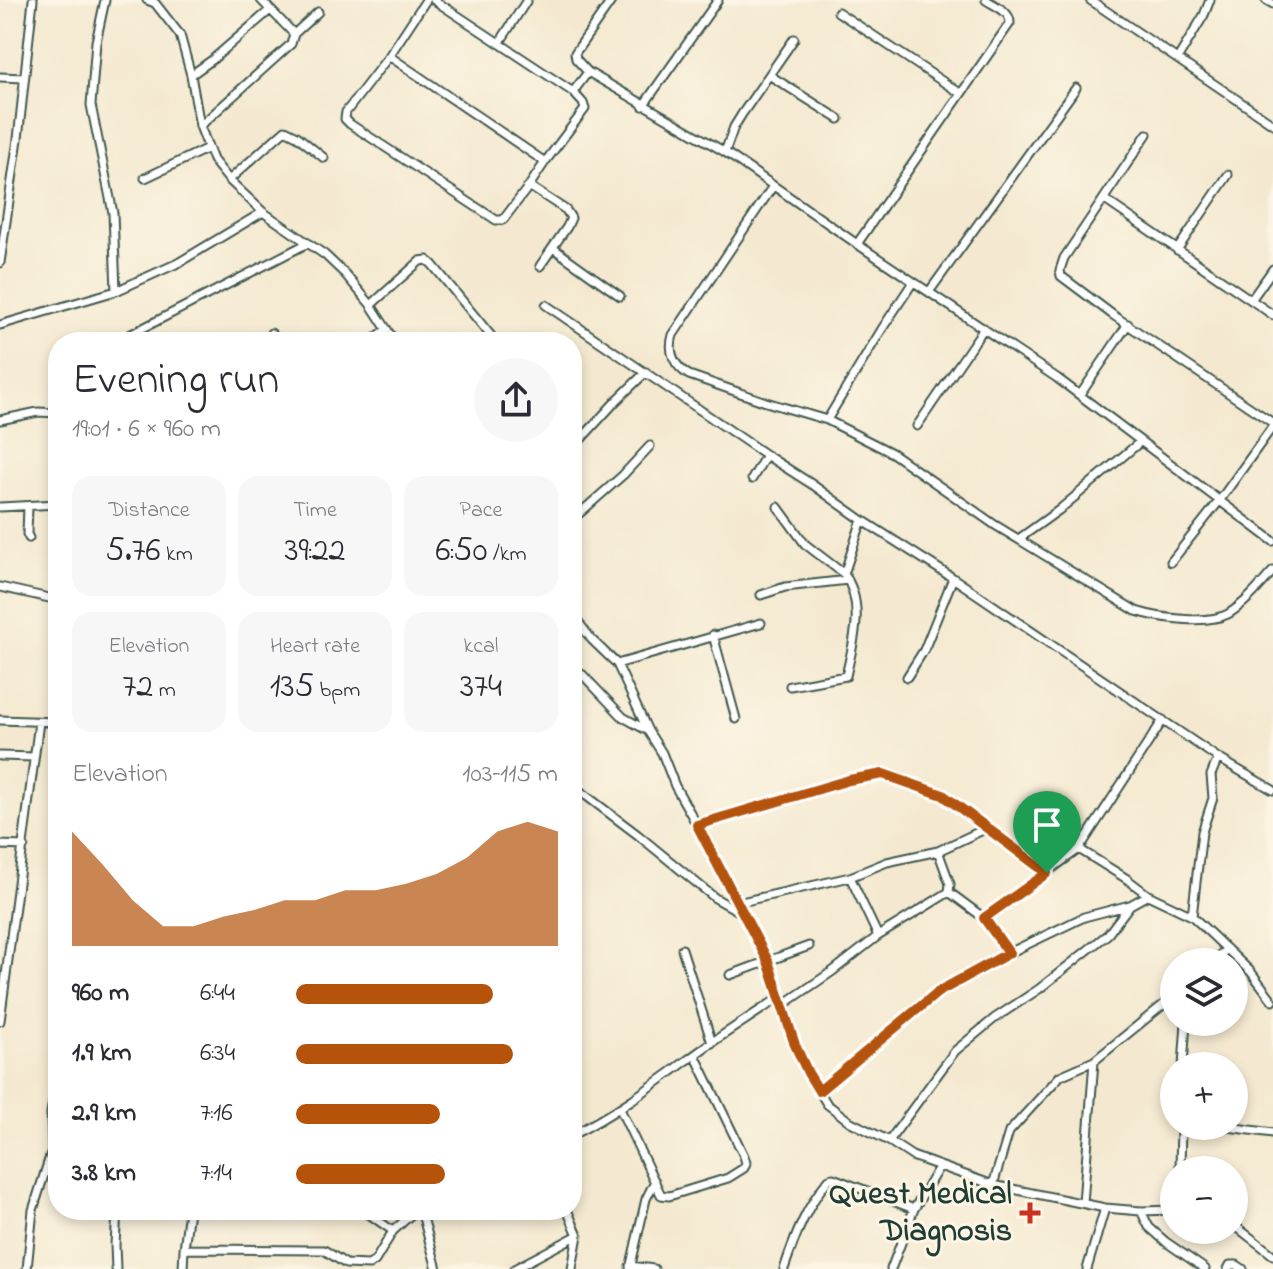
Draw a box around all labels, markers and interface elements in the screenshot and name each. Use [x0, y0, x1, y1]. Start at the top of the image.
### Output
text: Evening run [72, 349, 279, 413]
button: share [474, 358, 558, 442]
text: 19:01 · 6 × 960 m [72, 411, 221, 449]
text: Distance [108, 495, 190, 527]
text: Time [293, 495, 337, 527]
text: Pace [460, 495, 502, 527]
text: 5.76 [105, 527, 161, 577]
text: 39:22 [285, 527, 345, 577]
text: 6:50 [435, 527, 487, 577]
text: km [161, 539, 193, 571]
text: /km [487, 539, 527, 571]
text: Elevation [109, 631, 189, 663]
text: Heart rate [270, 631, 360, 663]
text: kcal [464, 631, 498, 663]
text: 72 [122, 663, 153, 713]
text: 135 [270, 663, 314, 713]
text: 374 [460, 663, 502, 713]
text: m [153, 675, 176, 707]
text: bpm [314, 675, 360, 707]
text: Elevation [72, 756, 168, 794]
text: 103–115 m [462, 756, 558, 794]
pin [1013, 791, 1081, 873]
icon: arrive [1025, 803, 1069, 847]
map controls [1160, 948, 1248, 1244]
button: layers [1160, 948, 1248, 1036]
text: 960 m [72, 975, 129, 1013]
text: 6:44 [200, 975, 235, 1013]
text: 1.9 km [72, 1035, 131, 1073]
text: 6:34 [200, 1035, 235, 1073]
button: + [1160, 1052, 1248, 1140]
text: 2.9 km [72, 1095, 136, 1133]
text: 7:16 [200, 1095, 233, 1133]
text: 3.8 km [72, 1155, 136, 1193]
text: 7:14 [200, 1155, 232, 1193]
button: − [1160, 1156, 1248, 1244]
place label: Quest Medical Diagnosis [829, 1172, 1012, 1257]
marker: Quest Medical Diagnosis [1019, 1202, 1041, 1224]

